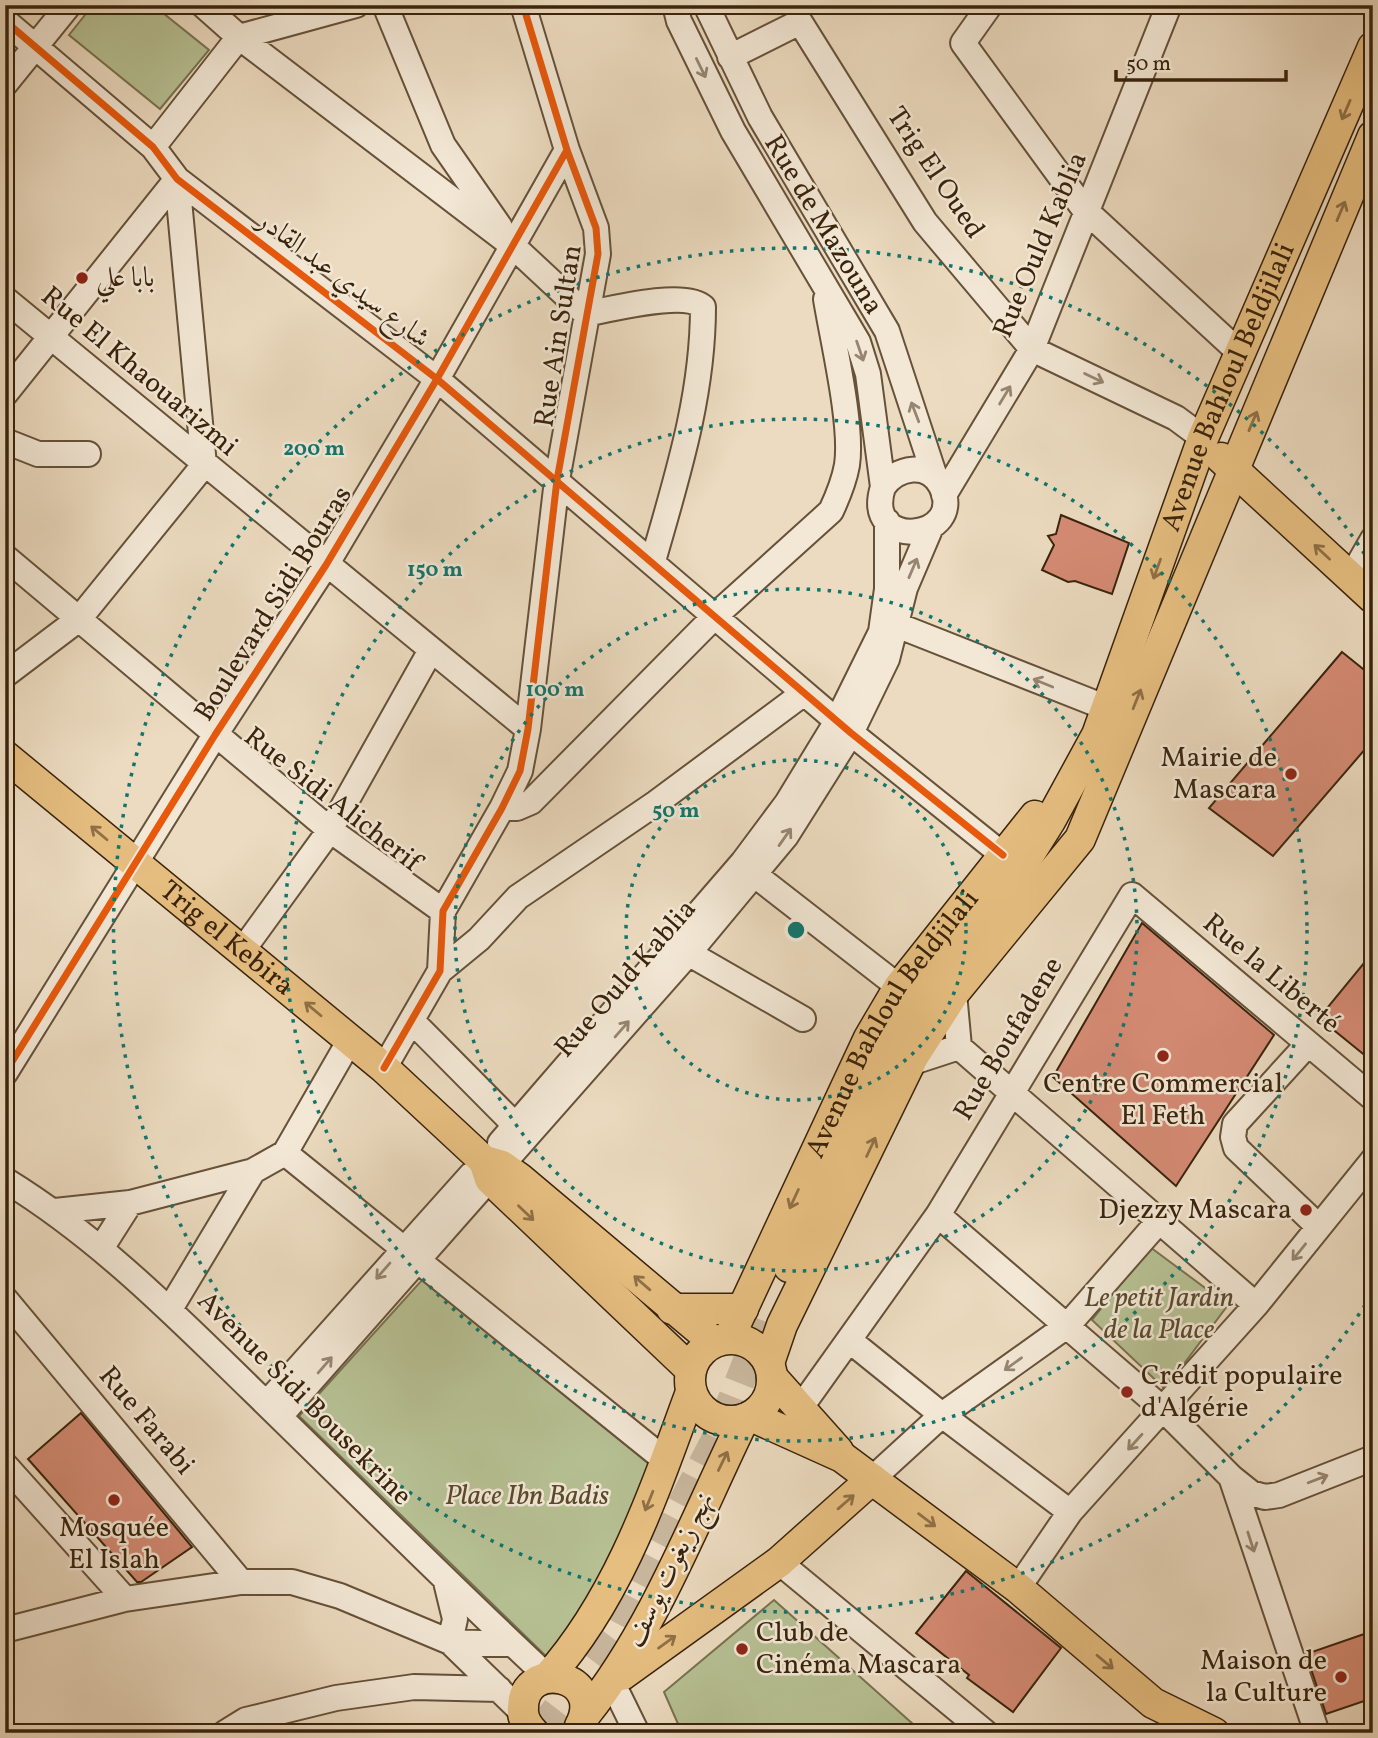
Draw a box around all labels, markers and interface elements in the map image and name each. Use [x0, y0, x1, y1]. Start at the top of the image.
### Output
scale bar [1116, 38, 1285, 82]
text: 50 m [1126, 50, 1171, 79]
one-way arrow [695, 57, 708, 78]
street label: Trig El Oued [876, 99, 994, 247]
one-way arrow [1339, 99, 1352, 120]
street label: Rue de Mazouna [754, 128, 892, 322]
street label: Rue Ould Kablia [984, 146, 1098, 344]
street label: شارع سيدي عبد القادر [245, 200, 438, 360]
one-way arrow [1336, 201, 1349, 222]
street label: Avenue Bahloul Beldjilali [1152, 237, 1305, 537]
street label: Rue Ain Sultan [525, 242, 593, 430]
place label: بابا علي [96, 259, 155, 303]
marker: بابا علي [74, 270, 90, 286]
street label: Rue El Khaouarizmi [32, 278, 246, 466]
one-way arrow [855, 340, 867, 362]
one-way arrow [1083, 372, 1104, 386]
one-way arrow [998, 385, 1012, 405]
one-way arrow [907, 402, 920, 424]
one-way arrow [1247, 410, 1260, 432]
text: 200 m [283, 435, 345, 464]
street label: Boulevard Sidi Bouras [186, 479, 362, 729]
one-way arrow [1314, 544, 1331, 561]
text: 150 m [407, 556, 463, 585]
one-way arrow [907, 558, 920, 579]
one-way arrow [1149, 558, 1162, 580]
one-way arrow [1033, 675, 1055, 688]
text: 100 m [525, 676, 585, 705]
one-way arrow [1132, 688, 1145, 710]
street label: Rue Sidi Alicherif [235, 718, 431, 883]
place label: Mairie de Mascara [1160, 739, 1277, 810]
marker: Mairie de Mascara [1283, 766, 1299, 782]
text: 50 m [652, 797, 700, 826]
one-way arrow [91, 825, 109, 841]
one-way arrow [778, 828, 792, 847]
street label: Trig el Kebira [151, 871, 302, 1005]
street label: Avenue Bahloul Beldjilali [796, 882, 988, 1164]
street label: Rue Ould Kablia [546, 891, 706, 1067]
street label: Rue la Liberté [1194, 905, 1348, 1043]
centre of rings [784, 918, 808, 942]
street label: Rue Boufadene [945, 950, 1073, 1128]
one-way arrow [304, 1001, 322, 1017]
one-way arrow [614, 1021, 630, 1039]
marker: Centre Commercial El Feth [1155, 1048, 1171, 1064]
place label: Centre Commercial El Feth [1043, 1065, 1283, 1136]
one-way arrow [865, 1136, 878, 1158]
one-way arrow [786, 1189, 799, 1210]
place label: Djezzy Mascara [1098, 1191, 1292, 1230]
marker: Djezzy Mascara [1298, 1202, 1314, 1218]
one-way arrow [517, 1205, 534, 1222]
one-way arrow [1292, 1242, 1307, 1260]
one-way arrow [375, 1262, 391, 1280]
one-way arrow [633, 1275, 651, 1291]
park label: Le petit Jardin de la Place [1084, 1279, 1234, 1350]
street label: Avenue Sidi Bousekrine [188, 1283, 420, 1515]
one-way arrow [317, 1356, 333, 1374]
one-way arrow [1004, 1357, 1023, 1371]
place label: Crédit populaire d'Algérie [1141, 1357, 1342, 1428]
street label: Rue Farabi [89, 1358, 203, 1484]
marker: Crédit populaire d'Algérie [1119, 1384, 1135, 1400]
one-way arrow [1126, 1433, 1143, 1450]
one-way arrow [717, 1451, 731, 1472]
one-way arrow [1307, 1472, 1328, 1485]
park label: Place Ibn Badis [445, 1477, 609, 1516]
street label: نهج زيغوت يوسف [615, 1486, 727, 1656]
one-way arrow [641, 1490, 654, 1511]
marker: Mosquée El Islah [106, 1492, 122, 1508]
one-way arrow [837, 1494, 855, 1510]
place label: Mosquée El Islah [59, 1509, 169, 1580]
one-way arrow [917, 1513, 936, 1527]
one-way arrow [1246, 1531, 1258, 1553]
place label: Club de Cinéma Mascara [756, 1614, 961, 1685]
one-way arrow [657, 1635, 676, 1649]
marker: Club de Cinéma Mascara [734, 1641, 750, 1657]
place label: Maison de la Culture [1200, 1642, 1327, 1713]
one-way arrow [1095, 1654, 1113, 1670]
marker: Maison de la Culture [1333, 1669, 1349, 1685]

